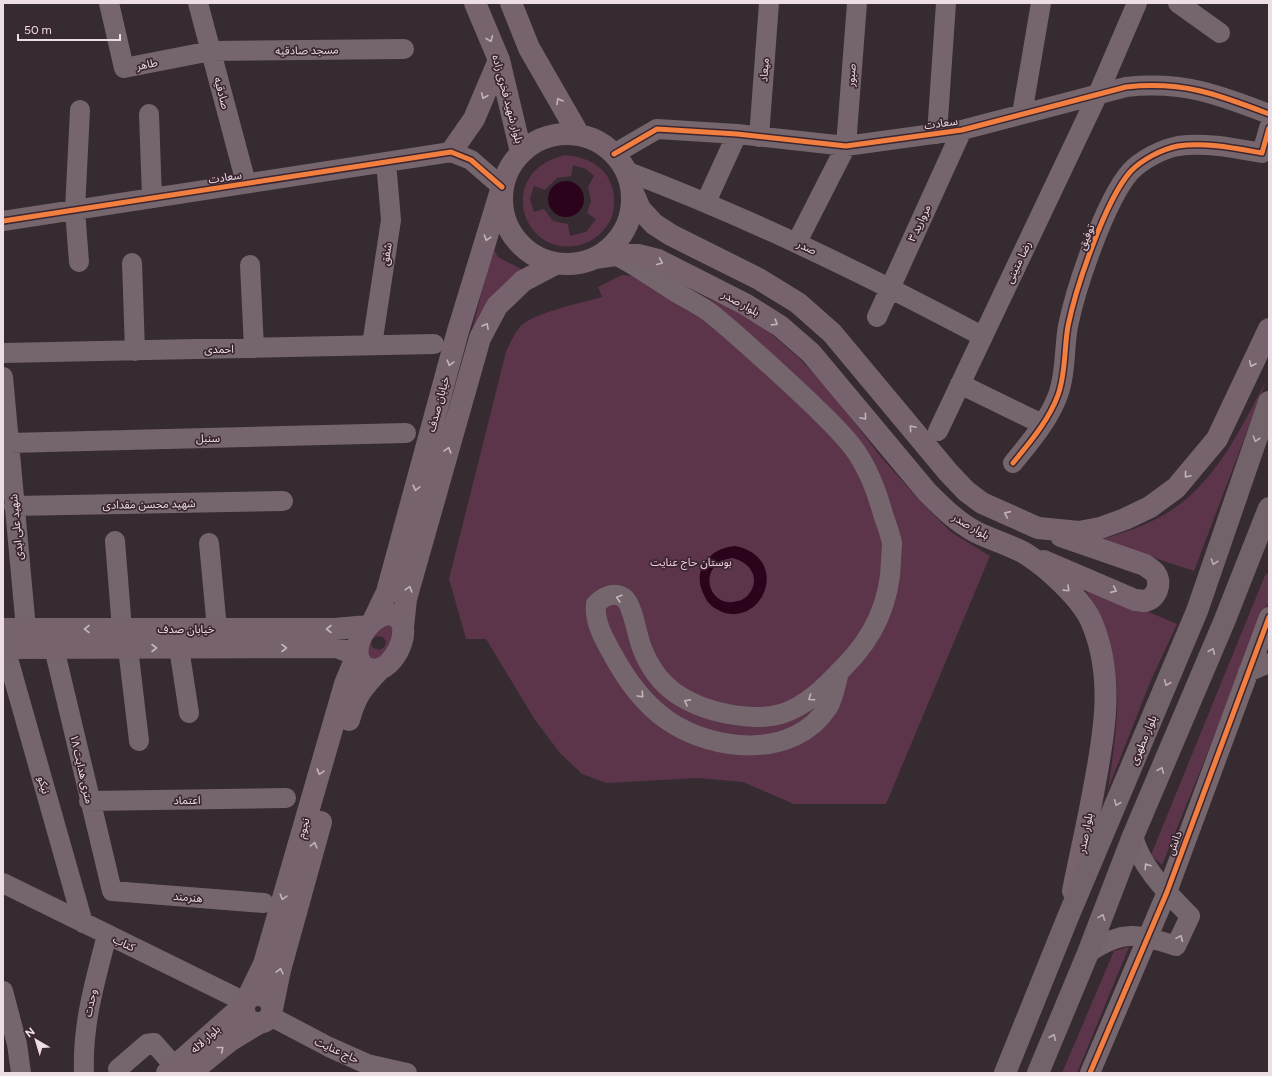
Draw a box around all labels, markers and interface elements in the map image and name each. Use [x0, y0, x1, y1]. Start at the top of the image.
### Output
scale bar [18, 16, 120, 42]
text: 50 m [24, 23, 52, 37]
one-way arrow [486, 36, 494, 43]
street label: مسجد صادقیه [275, 43, 339, 58]
street label: بلوار شهید فخری زاده [489, 53, 526, 145]
street label: طاهر [134, 56, 159, 73]
street label: میعاد [757, 57, 772, 82]
street label: صبور [844, 63, 859, 88]
street label: صادقیه [211, 76, 232, 111]
one-way arrow [481, 92, 489, 100]
one-way arrow [557, 98, 564, 105]
street label: سعادت [923, 115, 959, 132]
street label: سعادت [207, 168, 243, 187]
street label: مروارید ۳ [905, 202, 934, 244]
street label: توفیق [1075, 223, 1097, 252]
one-way arrow [483, 234, 492, 241]
street label: صدر [794, 237, 819, 258]
street label: رضا متینی [1003, 239, 1034, 286]
street label: شفق [378, 241, 395, 266]
one-way arrow [656, 257, 664, 265]
street label: بلوار صدر [719, 287, 762, 319]
one-way arrow [771, 318, 778, 326]
one-way arrow [481, 323, 489, 331]
street label: احمدی [204, 343, 234, 356]
one-way arrow [446, 359, 455, 366]
one-way arrow [1249, 360, 1257, 368]
street label: خیابان صدف [425, 375, 452, 433]
one-way arrow [860, 412, 867, 419]
one-way arrow [909, 426, 916, 433]
street label: سنبل [196, 432, 221, 445]
one-way arrow [1253, 435, 1261, 442]
one-way arrow [443, 447, 452, 454]
one-way arrow [1184, 471, 1191, 478]
one-way arrow [412, 485, 420, 491]
street label: شهید علی ابدی [7, 493, 26, 561]
street label: شهید محسن مقدادی [102, 497, 196, 512]
street label: بلوار صدر [949, 510, 992, 542]
one-way arrow [1003, 511, 1011, 519]
park label: بوستان حاج عنایت [650, 556, 732, 570]
one-way arrow [1211, 558, 1219, 565]
one-way arrow [1062, 584, 1070, 592]
one-way arrow [1109, 585, 1117, 593]
one-way arrow [404, 586, 413, 593]
one-way arrow [615, 594, 622, 603]
street label: خیابان صدف [158, 623, 215, 636]
one-way arrow [84, 625, 90, 633]
one-way arrow [326, 625, 332, 633]
one-way arrow [151, 644, 157, 652]
one-way arrow [281, 644, 287, 652]
one-way arrow [1207, 647, 1215, 655]
one-way arrow [1164, 678, 1172, 686]
one-way arrow [636, 690, 643, 698]
one-way arrow [808, 693, 815, 700]
one-way arrow [684, 699, 691, 706]
street label: بلوار مطهری [1127, 713, 1160, 767]
street label: ۱۸ متری هدایت [67, 733, 96, 805]
one-way arrow [1156, 767, 1164, 775]
one-way arrow [316, 769, 325, 776]
street label: نیکو [35, 775, 52, 796]
street label: اعتماد [173, 794, 201, 807]
one-way arrow [1113, 799, 1121, 806]
street label: بلوار صدر [1075, 812, 1096, 855]
street label: نجوم [294, 816, 314, 840]
street label: دانش [1164, 829, 1185, 857]
one-way arrow [309, 842, 318, 849]
one-way arrow [1144, 863, 1151, 870]
street label: هنرمند [173, 890, 203, 905]
one-way arrow [279, 894, 288, 901]
one-way arrow [1098, 913, 1106, 920]
street label: کتاب [111, 933, 137, 955]
one-way arrow [1175, 934, 1183, 942]
one-way arrow [276, 968, 284, 974]
street label: وحدت [81, 988, 100, 1018]
north arrow [16, 1020, 56, 1060]
street label: بلوار لاله [188, 1023, 223, 1056]
text: N [23, 1025, 38, 1040]
one-way arrow [1048, 1034, 1056, 1041]
street label: حاج عنایت [312, 1035, 361, 1067]
one-way arrow [216, 1046, 223, 1053]

